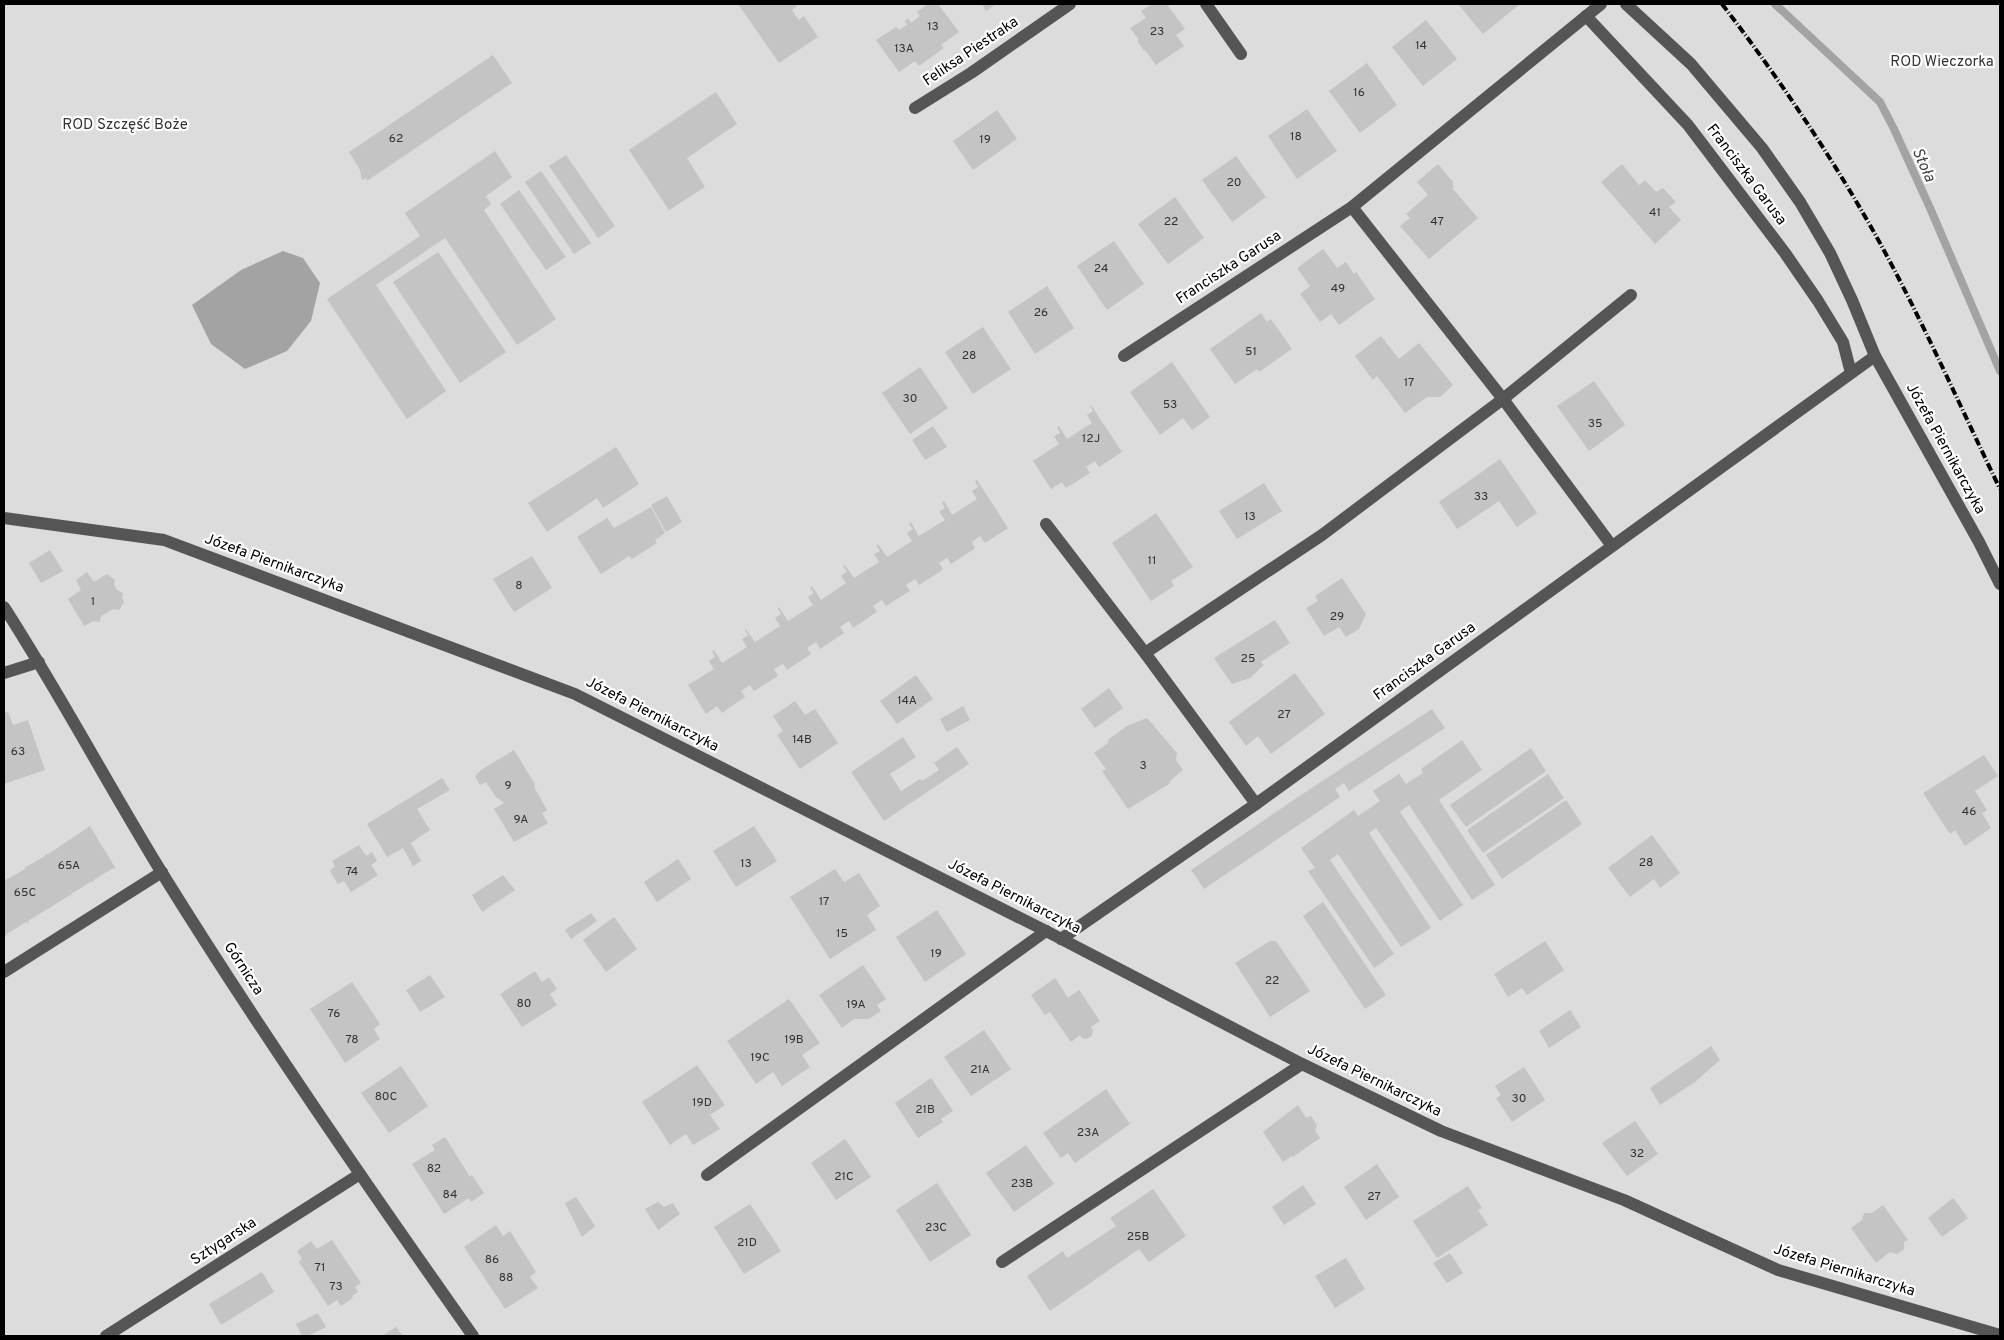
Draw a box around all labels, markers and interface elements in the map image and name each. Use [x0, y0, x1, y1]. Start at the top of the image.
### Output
street label: Feliksa Piestraka [920, 13, 1022, 91]
house number: 13 [927, 19, 939, 35]
house number: 23 [1150, 24, 1164, 40]
house number: 14 [1415, 38, 1427, 54]
house number: 13A [894, 41, 914, 57]
park label: ROD Wieczorka [1890, 53, 1994, 72]
house number: 16 [1353, 85, 1365, 101]
park label: ROD Szczęść Boże [62, 116, 188, 135]
street label: Franciszka Garusa [1702, 121, 1790, 229]
house number: 18 [1290, 129, 1302, 145]
house number: 62 [389, 131, 403, 147]
house number: 19 [979, 132, 991, 148]
water label: Stoła [1907, 145, 1940, 186]
house number: 20 [1226, 175, 1242, 191]
house number: 41 [1649, 205, 1661, 221]
house number: 22 [1164, 214, 1178, 230]
house number: 47 [1430, 214, 1444, 230]
street label: Franciszka Garusa [1173, 227, 1285, 309]
house number: 24 [1094, 261, 1108, 277]
house number: 49 [1331, 281, 1345, 297]
house number: 26 [1034, 305, 1048, 321]
house number: 51 [1245, 344, 1257, 360]
house number: 28 [962, 348, 976, 364]
house number: 17 [1404, 375, 1414, 391]
street label: Józefa Piernikarczyka [1901, 380, 1989, 518]
house number: 30 [903, 391, 917, 407]
house number: 53 [1163, 397, 1177, 413]
house number: 35 [1588, 416, 1602, 432]
house number: 12J [1082, 431, 1100, 447]
house number: 33 [1474, 489, 1488, 505]
house number: 13 [1244, 509, 1256, 525]
street label: Józefa Piernikarczyka [202, 530, 346, 598]
house number: 11 [1148, 553, 1156, 569]
house number: 8 [515, 578, 523, 594]
house number: 1 [91, 594, 95, 610]
house number: 29 [1330, 609, 1344, 625]
street label: Franciszka Garusa [1370, 619, 1480, 705]
house number: 25 [1241, 651, 1255, 667]
street label: Józefa Piernikarczyka [582, 673, 722, 757]
house number: 14A [897, 693, 917, 709]
house number: 27 [1277, 707, 1291, 723]
house number: 14B [792, 732, 812, 748]
house number: 63 [11, 744, 25, 760]
house number: 3 [1139, 758, 1147, 774]
house number: 9 [504, 778, 512, 794]
house number: 46 [1962, 804, 1976, 820]
house number: 9A [514, 812, 528, 828]
street label: Józefa Piernikarczyka [944, 855, 1084, 939]
house number: 28 [1639, 855, 1653, 871]
house number: 13 [740, 856, 752, 872]
house number: 65A [58, 858, 80, 874]
house number: 74 [346, 864, 358, 880]
house number: 65C [14, 885, 36, 901]
house number: 17 [819, 894, 829, 910]
house number: 15 [836, 926, 848, 942]
street label: Górnicza [219, 939, 267, 999]
house number: 19 [930, 946, 942, 962]
house number: 22 [1265, 973, 1279, 989]
house number: 80 [517, 996, 531, 1012]
house number: 19A [846, 997, 866, 1013]
house number: 76 [328, 1006, 340, 1022]
house number: 78 [345, 1032, 359, 1048]
house number: 19B [784, 1032, 804, 1048]
street label: Józefa Piernikarczyka [1304, 1040, 1444, 1122]
house number: 19C [750, 1050, 770, 1066]
house number: 21A [970, 1062, 990, 1078]
house number: 80C [375, 1089, 398, 1105]
house number: 30 [1512, 1091, 1526, 1107]
house number: 19D [692, 1095, 712, 1111]
house number: 21B [915, 1102, 935, 1118]
house number: 23A [1077, 1125, 1099, 1141]
house number: 32 [1630, 1146, 1644, 1162]
house number: 82 [427, 1161, 441, 1177]
house number: 21C [834, 1169, 854, 1185]
house number: 23B [1011, 1176, 1033, 1192]
house number: 84 [443, 1187, 457, 1203]
house number: 27 [1367, 1189, 1381, 1205]
street label: Sztygarska [188, 1214, 260, 1270]
house number: 23C [925, 1220, 947, 1236]
house number: 25B [1127, 1229, 1149, 1245]
house number: 21D [737, 1235, 757, 1251]
street label: Józefa Piernikarczyka [1771, 1240, 1917, 1302]
house number: 86 [485, 1252, 499, 1268]
house number: 71 [315, 1260, 325, 1276]
house number: 88 [499, 1270, 513, 1286]
house number: 73 [329, 1279, 343, 1295]

